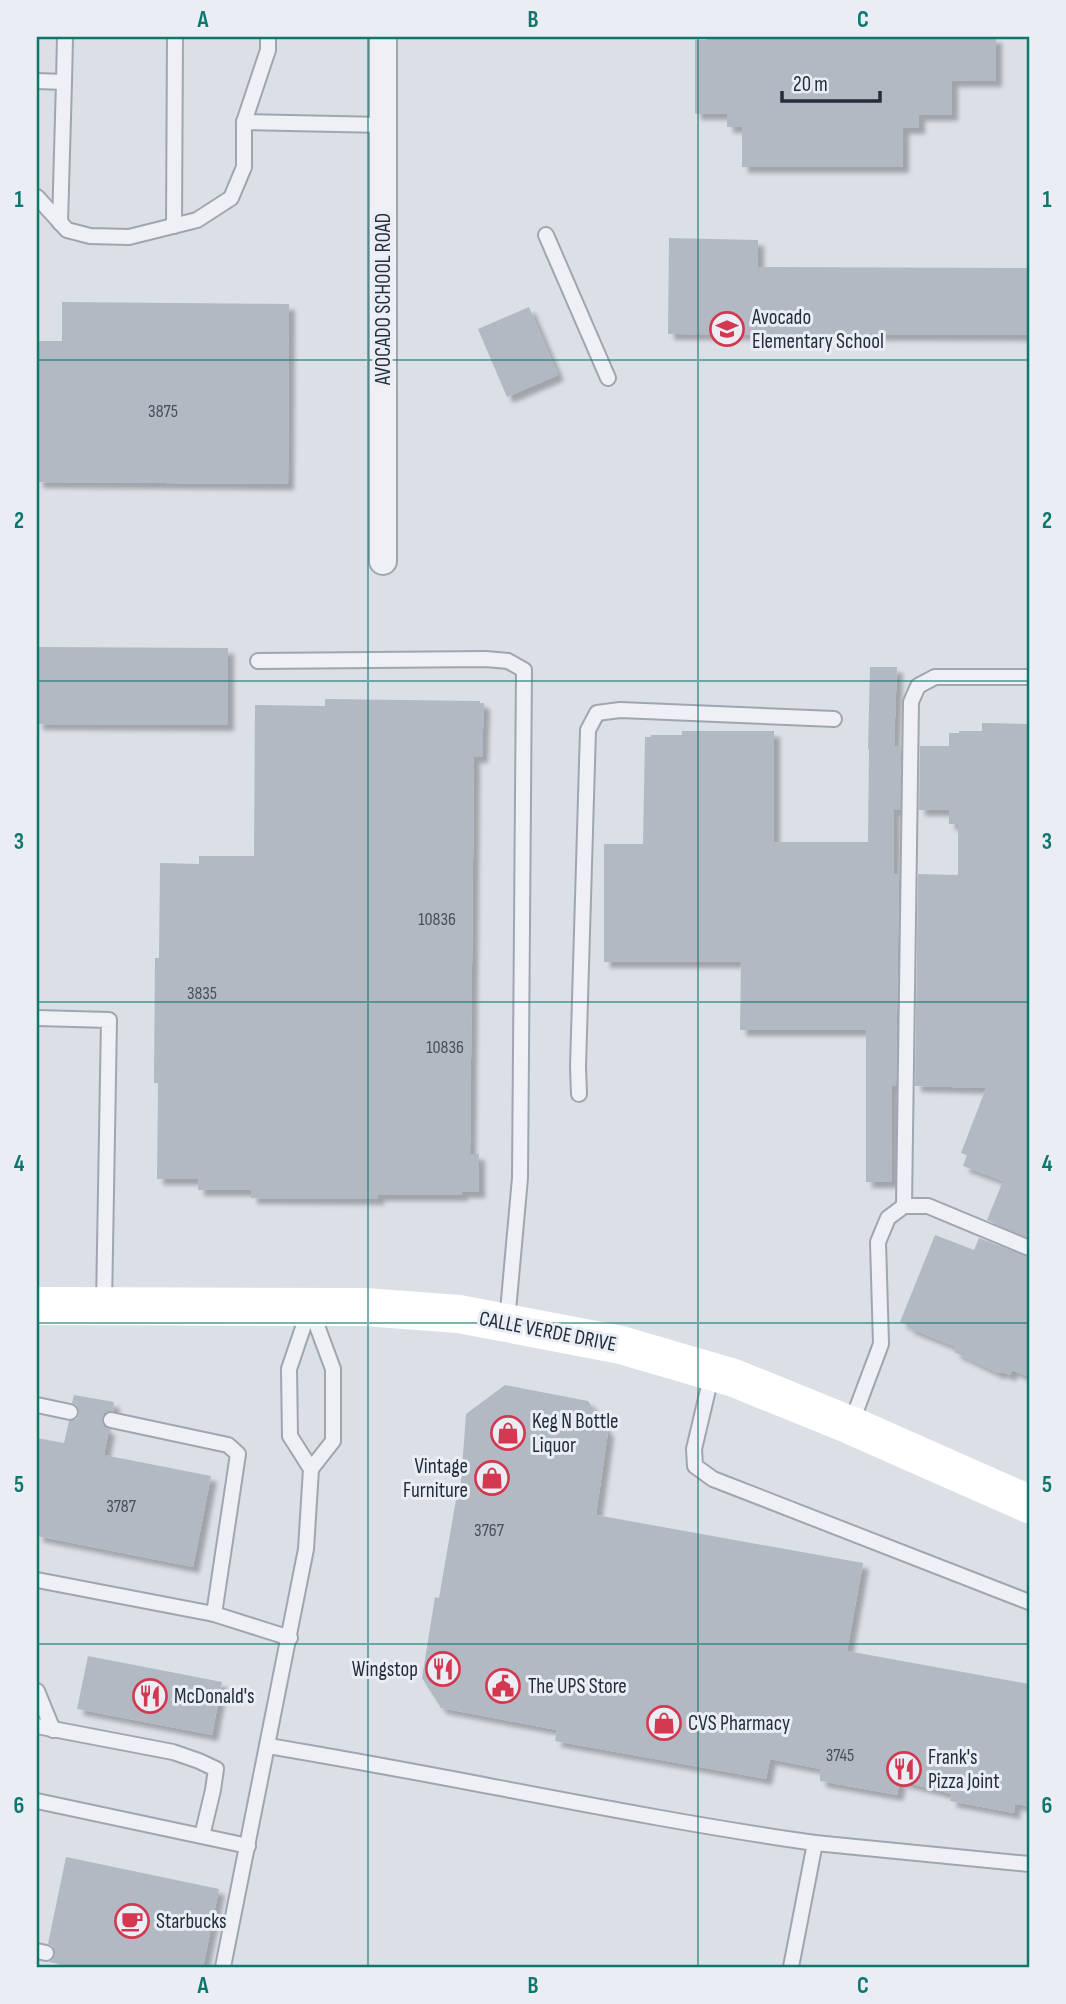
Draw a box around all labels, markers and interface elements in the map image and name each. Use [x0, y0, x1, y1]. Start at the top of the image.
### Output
text: A [197, 6, 210, 34]
text: B [528, 6, 539, 34]
text: C [857, 6, 869, 34]
scale bar [782, 60, 880, 104]
text: 20 m [793, 72, 828, 97]
text: 1 [14, 186, 24, 214]
text: 1 [1042, 186, 1052, 214]
street label: AVOCADO SCHOOL ROAD [371, 213, 396, 386]
place label: Avocado Elementary School [751, 305, 884, 354]
school or university icon: Avocado Elementary School [708, 310, 746, 348]
house number: 3875 [148, 401, 178, 422]
text: 2 [14, 507, 24, 535]
text: 2 [1042, 507, 1052, 535]
text: 3 [14, 828, 24, 856]
text: 3 [1042, 828, 1052, 856]
house number: 10836 [418, 909, 456, 930]
house number: 3835 [187, 983, 217, 1004]
house number: 10836 [426, 1037, 464, 1058]
text: 4 [14, 1150, 25, 1178]
text: 4 [1042, 1150, 1053, 1178]
street label: CALLE VERDE DRIVE [477, 1306, 619, 1357]
place label: Keg N Bottle Liquor [532, 1409, 619, 1458]
shop icon: Keg N Bottle Liquor [489, 1414, 527, 1452]
place label: Vintage Furniture [403, 1454, 468, 1503]
shop icon: Vintage Furniture [473, 1459, 511, 1497]
text: 5 [14, 1471, 24, 1499]
text: 5 [1042, 1471, 1052, 1499]
house number: 3787 [106, 1496, 137, 1517]
house number: 3767 [474, 1520, 505, 1541]
restaurant icon: Wingstop [424, 1650, 462, 1688]
place label: Wingstop [352, 1657, 418, 1682]
public building icon: The UPS Store [484, 1667, 522, 1705]
place label: The UPS Store [528, 1674, 627, 1699]
restaurant icon: McDonald's [131, 1677, 169, 1715]
place label: McDonald's [174, 1684, 255, 1709]
shop icon: CVS Pharmacy [645, 1704, 683, 1742]
place label: CVS Pharmacy [688, 1711, 790, 1736]
house number: 3745 [826, 1745, 854, 1766]
place label: Frank's Pizza Joint [928, 1745, 1000, 1794]
restaurant icon: Frank's Pizza Joint [885, 1750, 923, 1788]
text: 6 [14, 1792, 24, 1820]
text: 6 [1042, 1792, 1052, 1820]
cafe icon: Starbucks [113, 1902, 151, 1940]
place label: Starbucks [156, 1909, 227, 1934]
text: A [197, 1972, 210, 2000]
text: B [528, 1972, 539, 2000]
text: C [857, 1972, 869, 2000]

